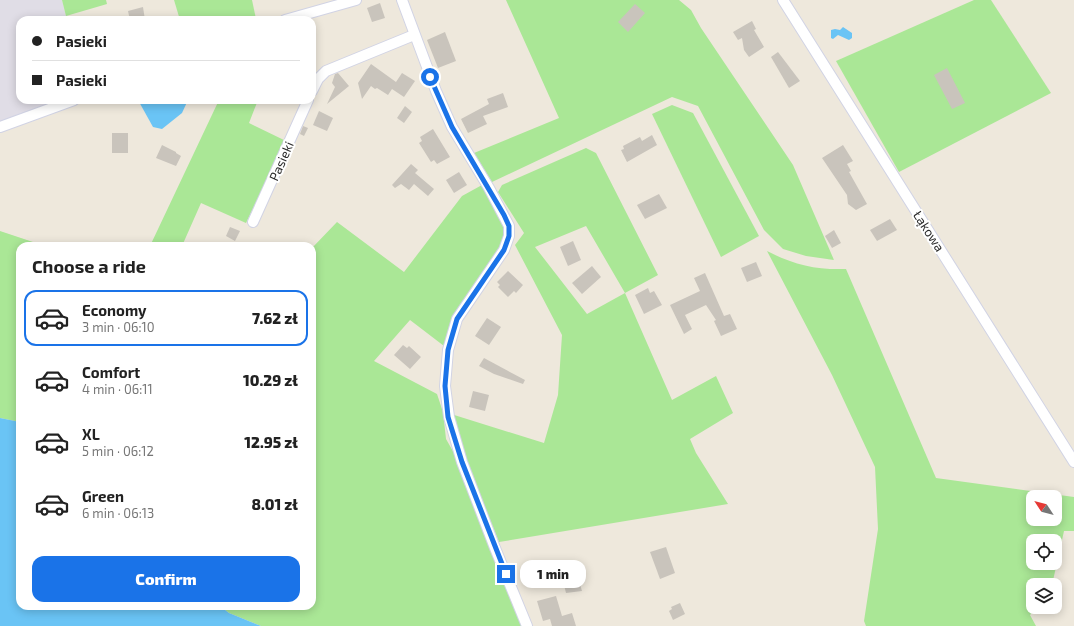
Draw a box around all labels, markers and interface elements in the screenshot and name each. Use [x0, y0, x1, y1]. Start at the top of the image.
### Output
text: Pasieki [56, 32, 107, 50]
route start [421, 68, 439, 86]
text: Pasieki [56, 71, 107, 89]
street label: Pasieki [265, 139, 297, 183]
street label: Łąkowa [910, 208, 948, 254]
text: Choose a ride [32, 255, 146, 277]
icon: car [34, 300, 70, 336]
text: Economy [82, 301, 147, 319]
text: 7.62 zł [252, 309, 298, 327]
text: 3 min · 06:10 [82, 319, 155, 335]
icon: car [34, 362, 70, 398]
text: Comfort [82, 363, 140, 381]
text: 10.29 zł [243, 371, 298, 389]
text: 4 min · 06:11 [82, 381, 153, 397]
icon: car [34, 424, 70, 460]
text: XL [82, 425, 100, 443]
text: 12.95 zł [244, 433, 298, 451]
text: 5 min · 06:12 [82, 443, 154, 459]
icon: car [34, 486, 70, 522]
text: Green [82, 487, 124, 505]
north arrow [1026, 490, 1062, 526]
map controls [1026, 490, 1062, 614]
text: 8.01 zł [251, 495, 298, 513]
text: 6 min · 06:13 [82, 505, 154, 521]
button: locate [1026, 534, 1062, 570]
button: Confirm [32, 556, 300, 602]
callout: 1 min [520, 560, 586, 588]
route end [497, 565, 515, 583]
text: 1 min [537, 566, 569, 582]
button: layers [1026, 578, 1062, 614]

